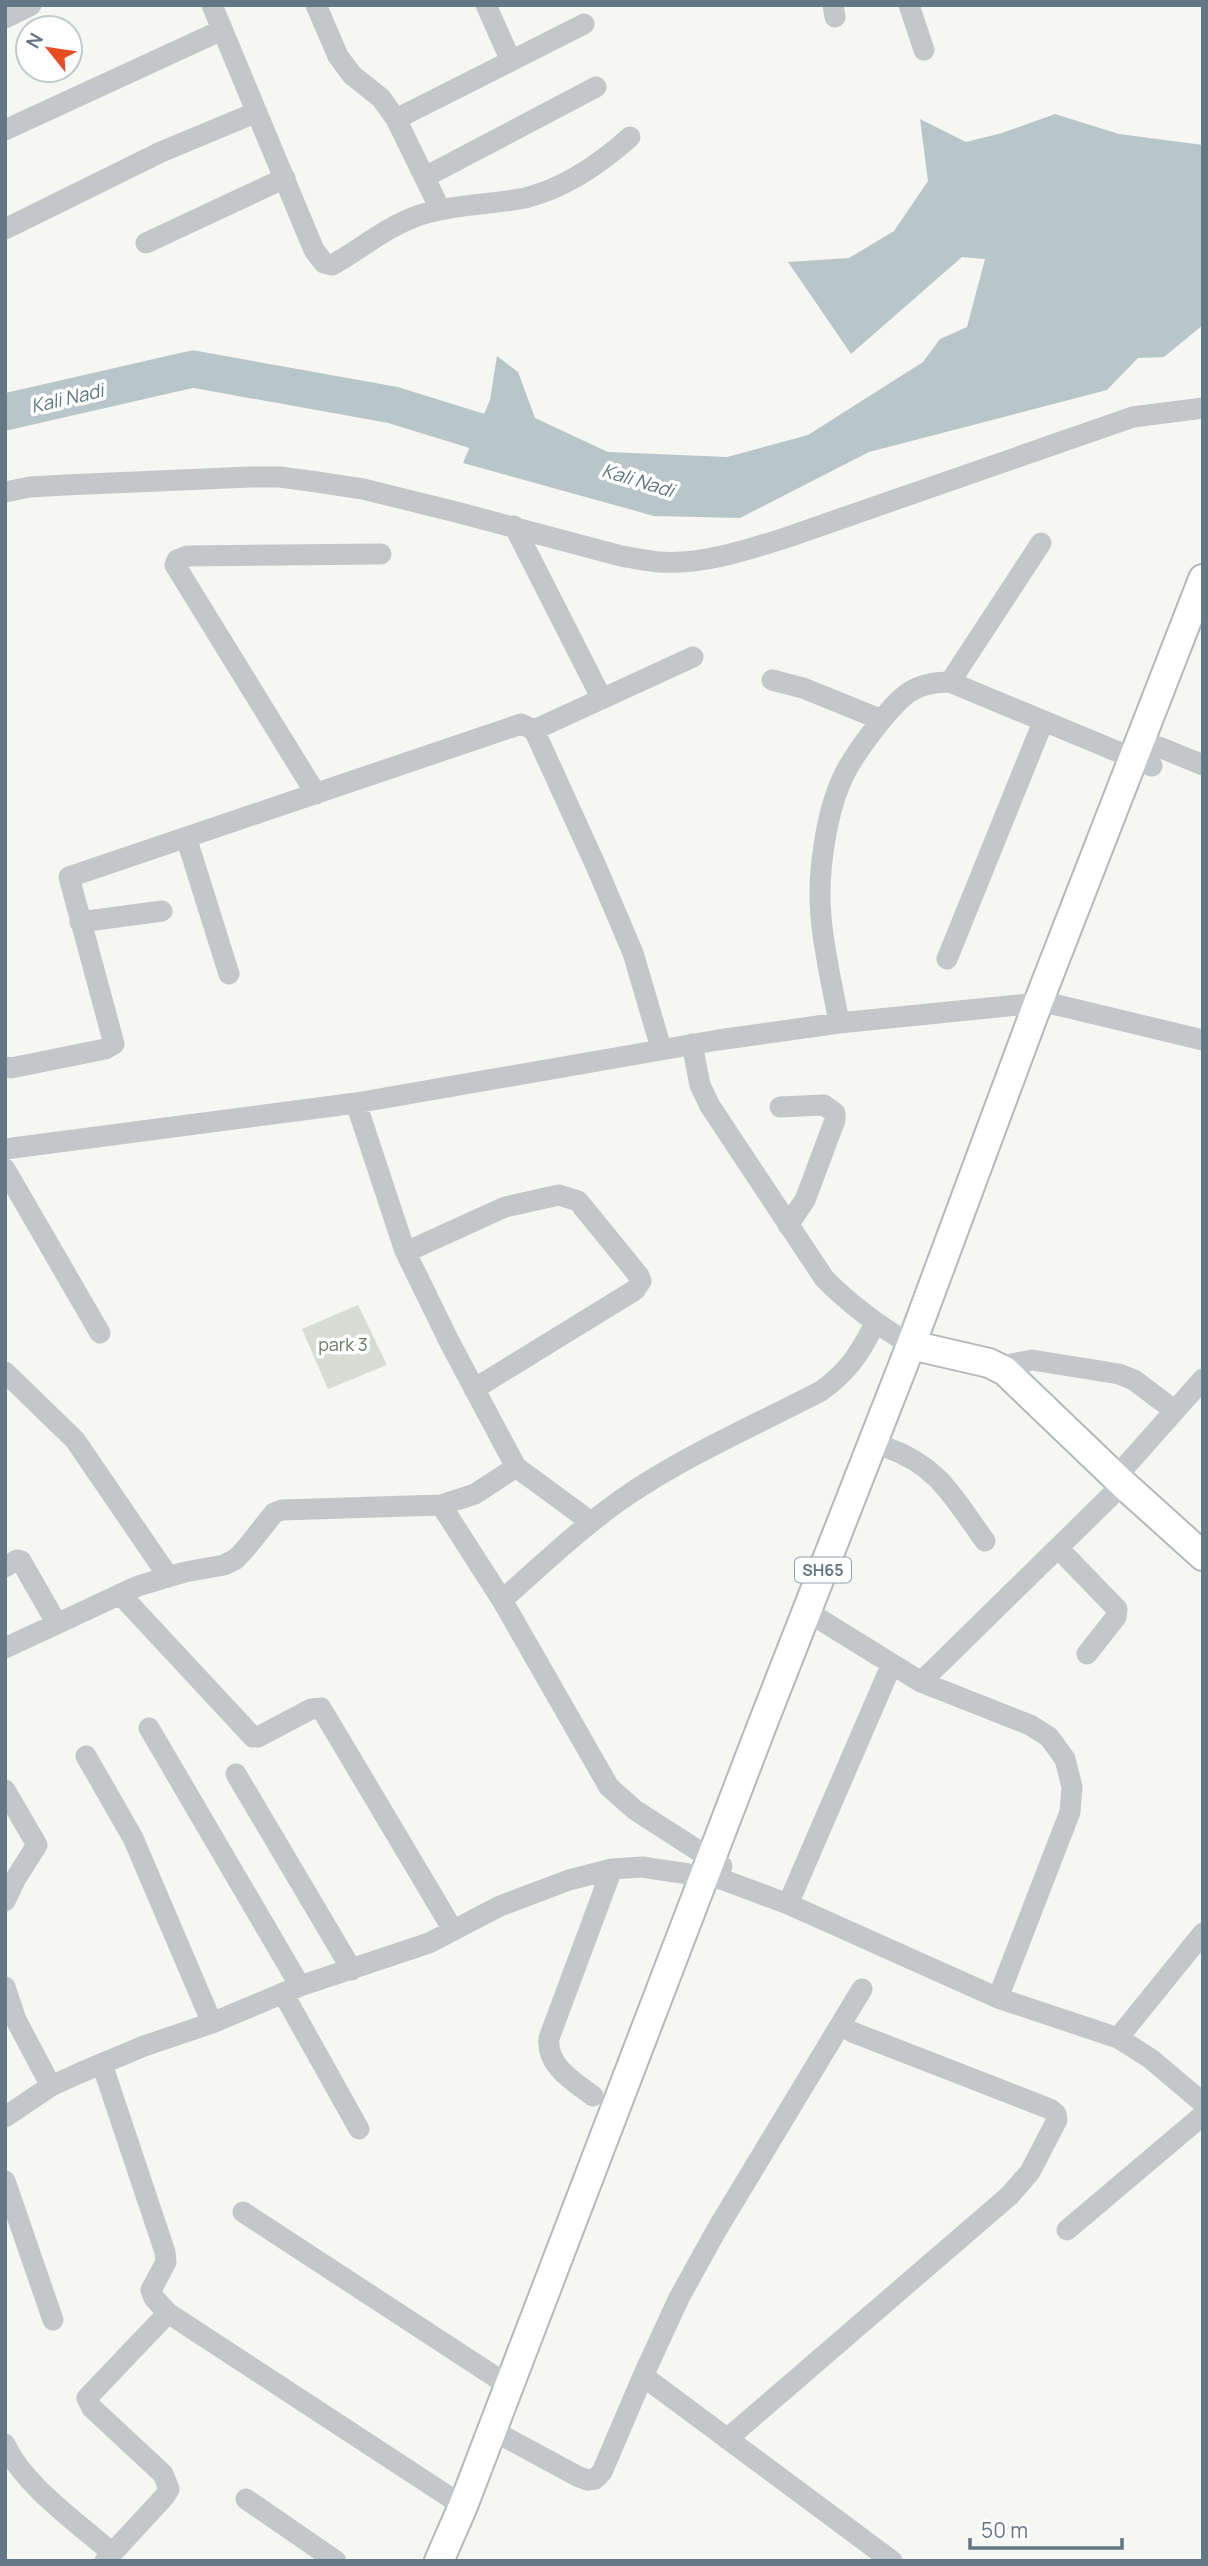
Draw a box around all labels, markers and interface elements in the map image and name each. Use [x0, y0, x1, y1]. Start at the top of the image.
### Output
north arrow [14, 14, 84, 84]
text: N [20, 28, 49, 53]
water label: Kali Nadi [28, 376, 108, 419]
water label: Kali Nadi [599, 457, 680, 504]
park label: park 3 [318, 1332, 368, 1356]
road number: SH65 [795, 1558, 851, 1582]
scale bar [970, 2506, 1122, 2550]
text: 50 m [981, 2516, 1028, 2544]

